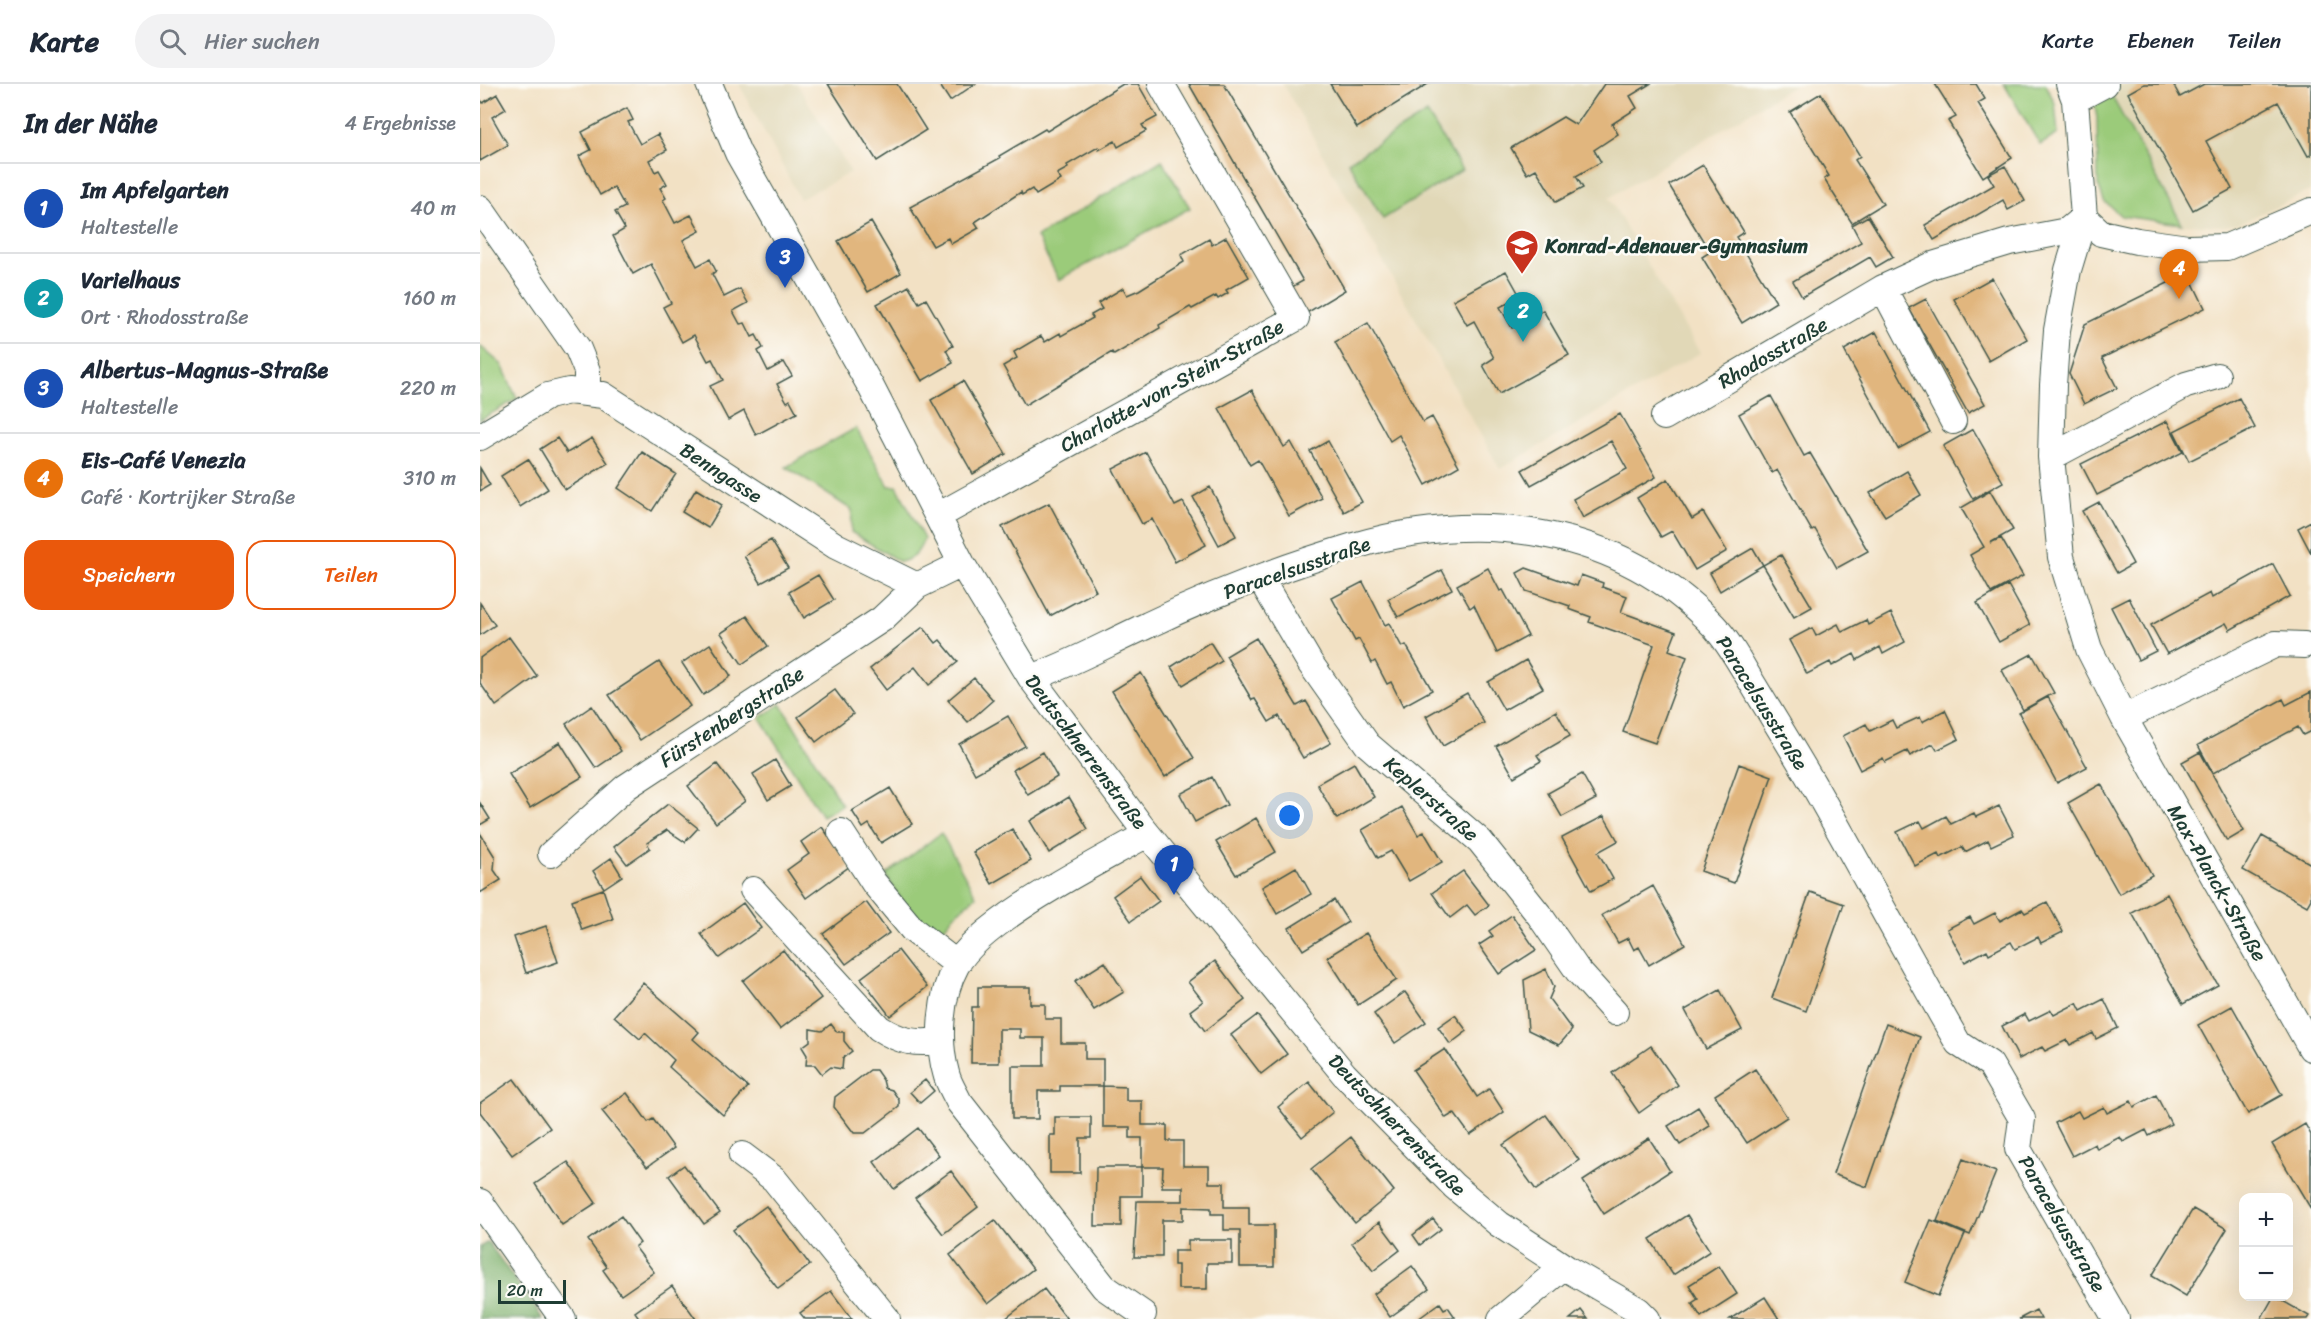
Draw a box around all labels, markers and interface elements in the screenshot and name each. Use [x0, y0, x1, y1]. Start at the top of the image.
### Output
search box [135, 14, 555, 68]
text: Karte [30, 17, 99, 66]
text: Hier suchen [204, 22, 319, 61]
text: Karte [2042, 22, 2094, 60]
text: Ebenen [2127, 22, 2194, 60]
text: Teilen [2227, 22, 2281, 60]
icon: search [156, 25, 189, 58]
text: In der Nähe [24, 100, 158, 146]
text: 4 Ergebnisse [345, 106, 456, 141]
text: Im Apfelgarten [81, 171, 229, 210]
text: 1 [39, 191, 48, 226]
text: 40 m [410, 191, 456, 226]
text: Haltestelle [81, 210, 178, 245]
school or university icon: Konrad-Adenauer-Gymnasium [1504, 228, 1540, 275]
place label: Konrad-Adenauer-Gymnasium [1544, 229, 1808, 264]
pin: 3 [766, 238, 804, 288]
pin: 4 [2160, 250, 2198, 299]
text: Varielhaus [81, 261, 180, 300]
text: 2 [38, 281, 49, 316]
text: 160 m [403, 281, 456, 316]
pin: 2 [1504, 292, 1542, 342]
text: Ort · Rhodosstraße [81, 300, 249, 335]
street label: Rhodosstraße [1711, 307, 1835, 399]
street label: Charlotte-von-Stein-Straße [1053, 310, 1291, 462]
text: Albertus-Magnus-Straße [81, 351, 328, 390]
text: 3 [38, 371, 49, 406]
text: 220 m [400, 371, 456, 406]
text: Haltestelle [81, 390, 178, 425]
street label: Benngasse [673, 433, 770, 513]
text: Eis-Café Venezia [81, 441, 245, 480]
text: 4 [37, 461, 50, 496]
text: 310 m [403, 461, 456, 496]
text: Café · Kortrijker Straße [81, 480, 295, 515]
street label: Paracelsusstraße [1219, 526, 1376, 610]
button: Speichern [24, 540, 234, 610]
button: Teilen [246, 540, 456, 610]
street label: Paracelsusstraße [1706, 629, 1818, 778]
street label: Fürstenbergstraße [652, 657, 812, 777]
street label: Deutschherrenstraße [1016, 667, 1157, 838]
street label: Keplerstraße [1375, 747, 1487, 851]
street label: Max-Planck-Straße [2158, 798, 2276, 968]
your location [1275, 801, 1304, 830]
pin: 1 [1154, 846, 1194, 895]
street label: Deutschherrenstraße [1319, 1045, 1475, 1205]
street label: Paracelsusstraße [2008, 1149, 2116, 1300]
map controls [2239, 1193, 2293, 1301]
button: + [2239, 1193, 2293, 1247]
button: − [2239, 1247, 2293, 1301]
text: 20 m [507, 1276, 543, 1305]
scale bar [498, 1277, 566, 1304]

